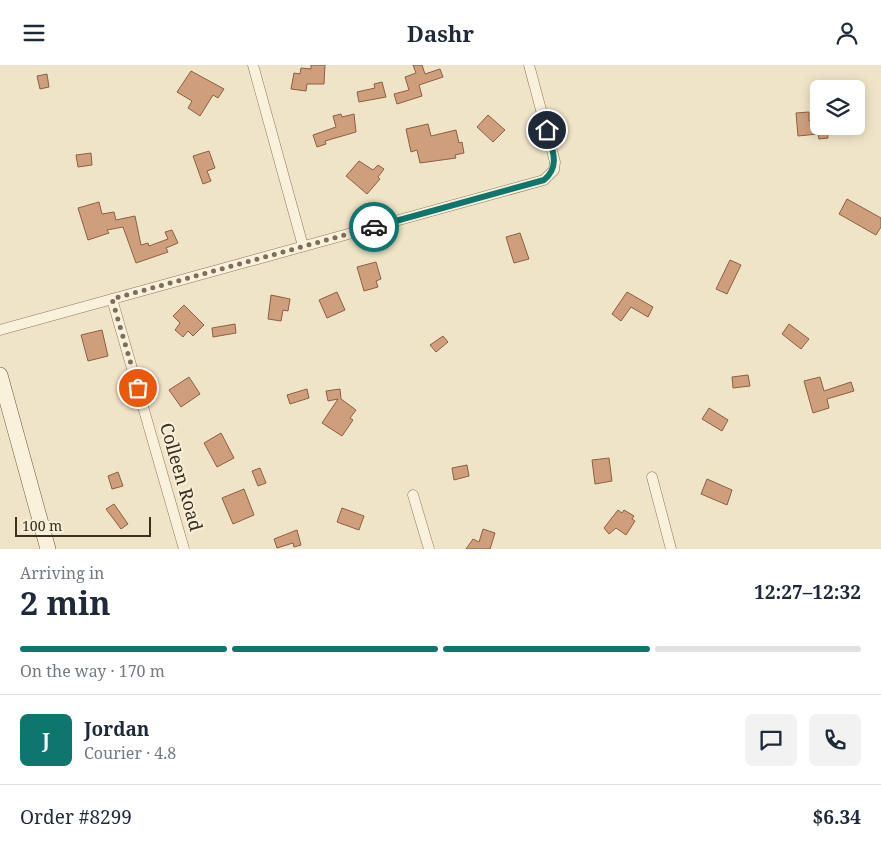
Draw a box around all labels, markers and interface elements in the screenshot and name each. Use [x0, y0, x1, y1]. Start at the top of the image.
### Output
text: Dashr [407, 18, 474, 48]
icon: menu [20, 19, 48, 47]
icon: person [833, 19, 861, 47]
map controls [810, 80, 865, 135]
button: layers [810, 80, 865, 135]
pin [526, 109, 568, 151]
icon: home [533, 116, 561, 144]
courier [349, 202, 399, 252]
icon: car [360, 213, 388, 241]
pin [117, 367, 159, 409]
icon: bag [124, 374, 152, 402]
street label: Colleen Road [155, 420, 209, 534]
scale bar [15, 514, 151, 537]
text: 100 m [22, 516, 62, 535]
text: Arriving in [20, 562, 104, 584]
text: 12:27–12:32 [754, 579, 861, 605]
text: 2 min [20, 581, 111, 624]
text: On the way · 170 m [20, 660, 165, 682]
button: chat [745, 714, 797, 766]
button: phone [809, 714, 861, 766]
text: Jordan [84, 716, 150, 742]
text: J [42, 727, 50, 753]
text: Courier · 4.8 [84, 742, 176, 764]
text: Order #8299 [20, 804, 132, 830]
text: $6.34 [812, 804, 861, 830]

